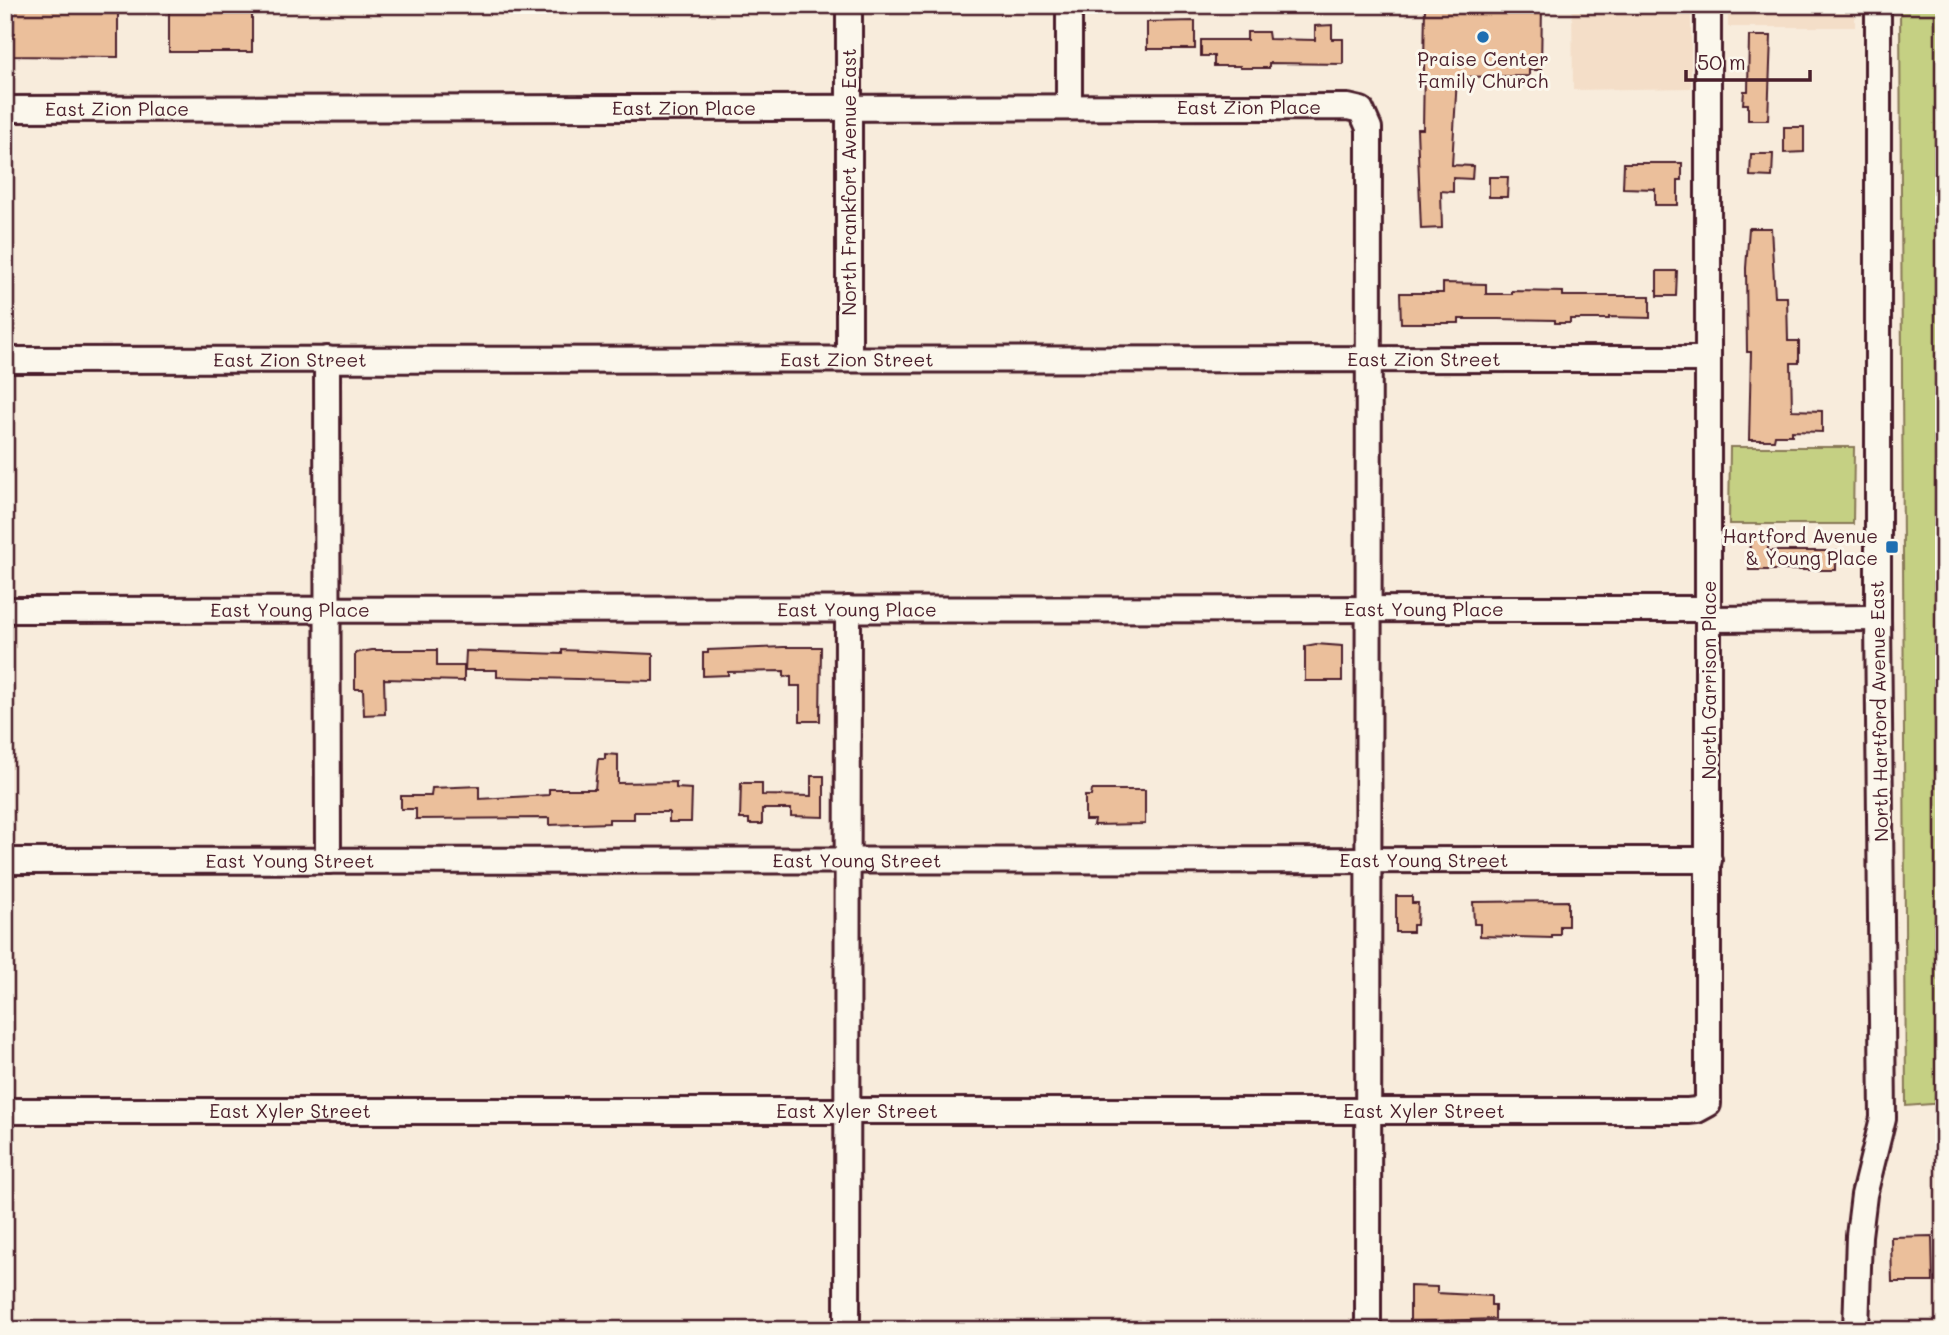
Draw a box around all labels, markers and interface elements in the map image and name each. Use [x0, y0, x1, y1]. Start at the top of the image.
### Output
marker: Praise Center Family Church [1475, 29, 1491, 45]
scale bar [1686, 38, 1811, 82]
place label: Praise Center Family Church [1417, 46, 1549, 93]
street label: North Frankfort Avenue East [836, 48, 861, 316]
text: 50 m [1697, 48, 1746, 75]
street label: East Zion Place [1177, 94, 1321, 119]
street label: East Zion Place [612, 95, 756, 120]
street label: East Zion Place [45, 96, 189, 121]
street label: East Zion Street [780, 346, 934, 372]
street label: East Zion Street [1347, 346, 1501, 371]
street label: East Zion Street [213, 347, 367, 372]
place label: Hartford Avenue & Young Place [1723, 523, 1878, 570]
marker: Hartford Avenue & Young Place [1884, 539, 1900, 555]
street label: North Garrison Place [1696, 580, 1721, 780]
street label: North Hartford Avenue East [1864, 580, 1893, 842]
street label: East Young Place [777, 596, 937, 622]
street label: East Young Place [1344, 596, 1504, 621]
street label: East Young Place [210, 597, 370, 622]
street label: East Young Street [773, 847, 941, 873]
street label: East Young Street [1340, 847, 1508, 872]
street label: East Young Street [206, 848, 374, 873]
street label: East Xyler Street [209, 1098, 371, 1123]
street label: East Xyler Street [776, 1098, 938, 1123]
street label: East Xyler Street [1343, 1098, 1505, 1123]

